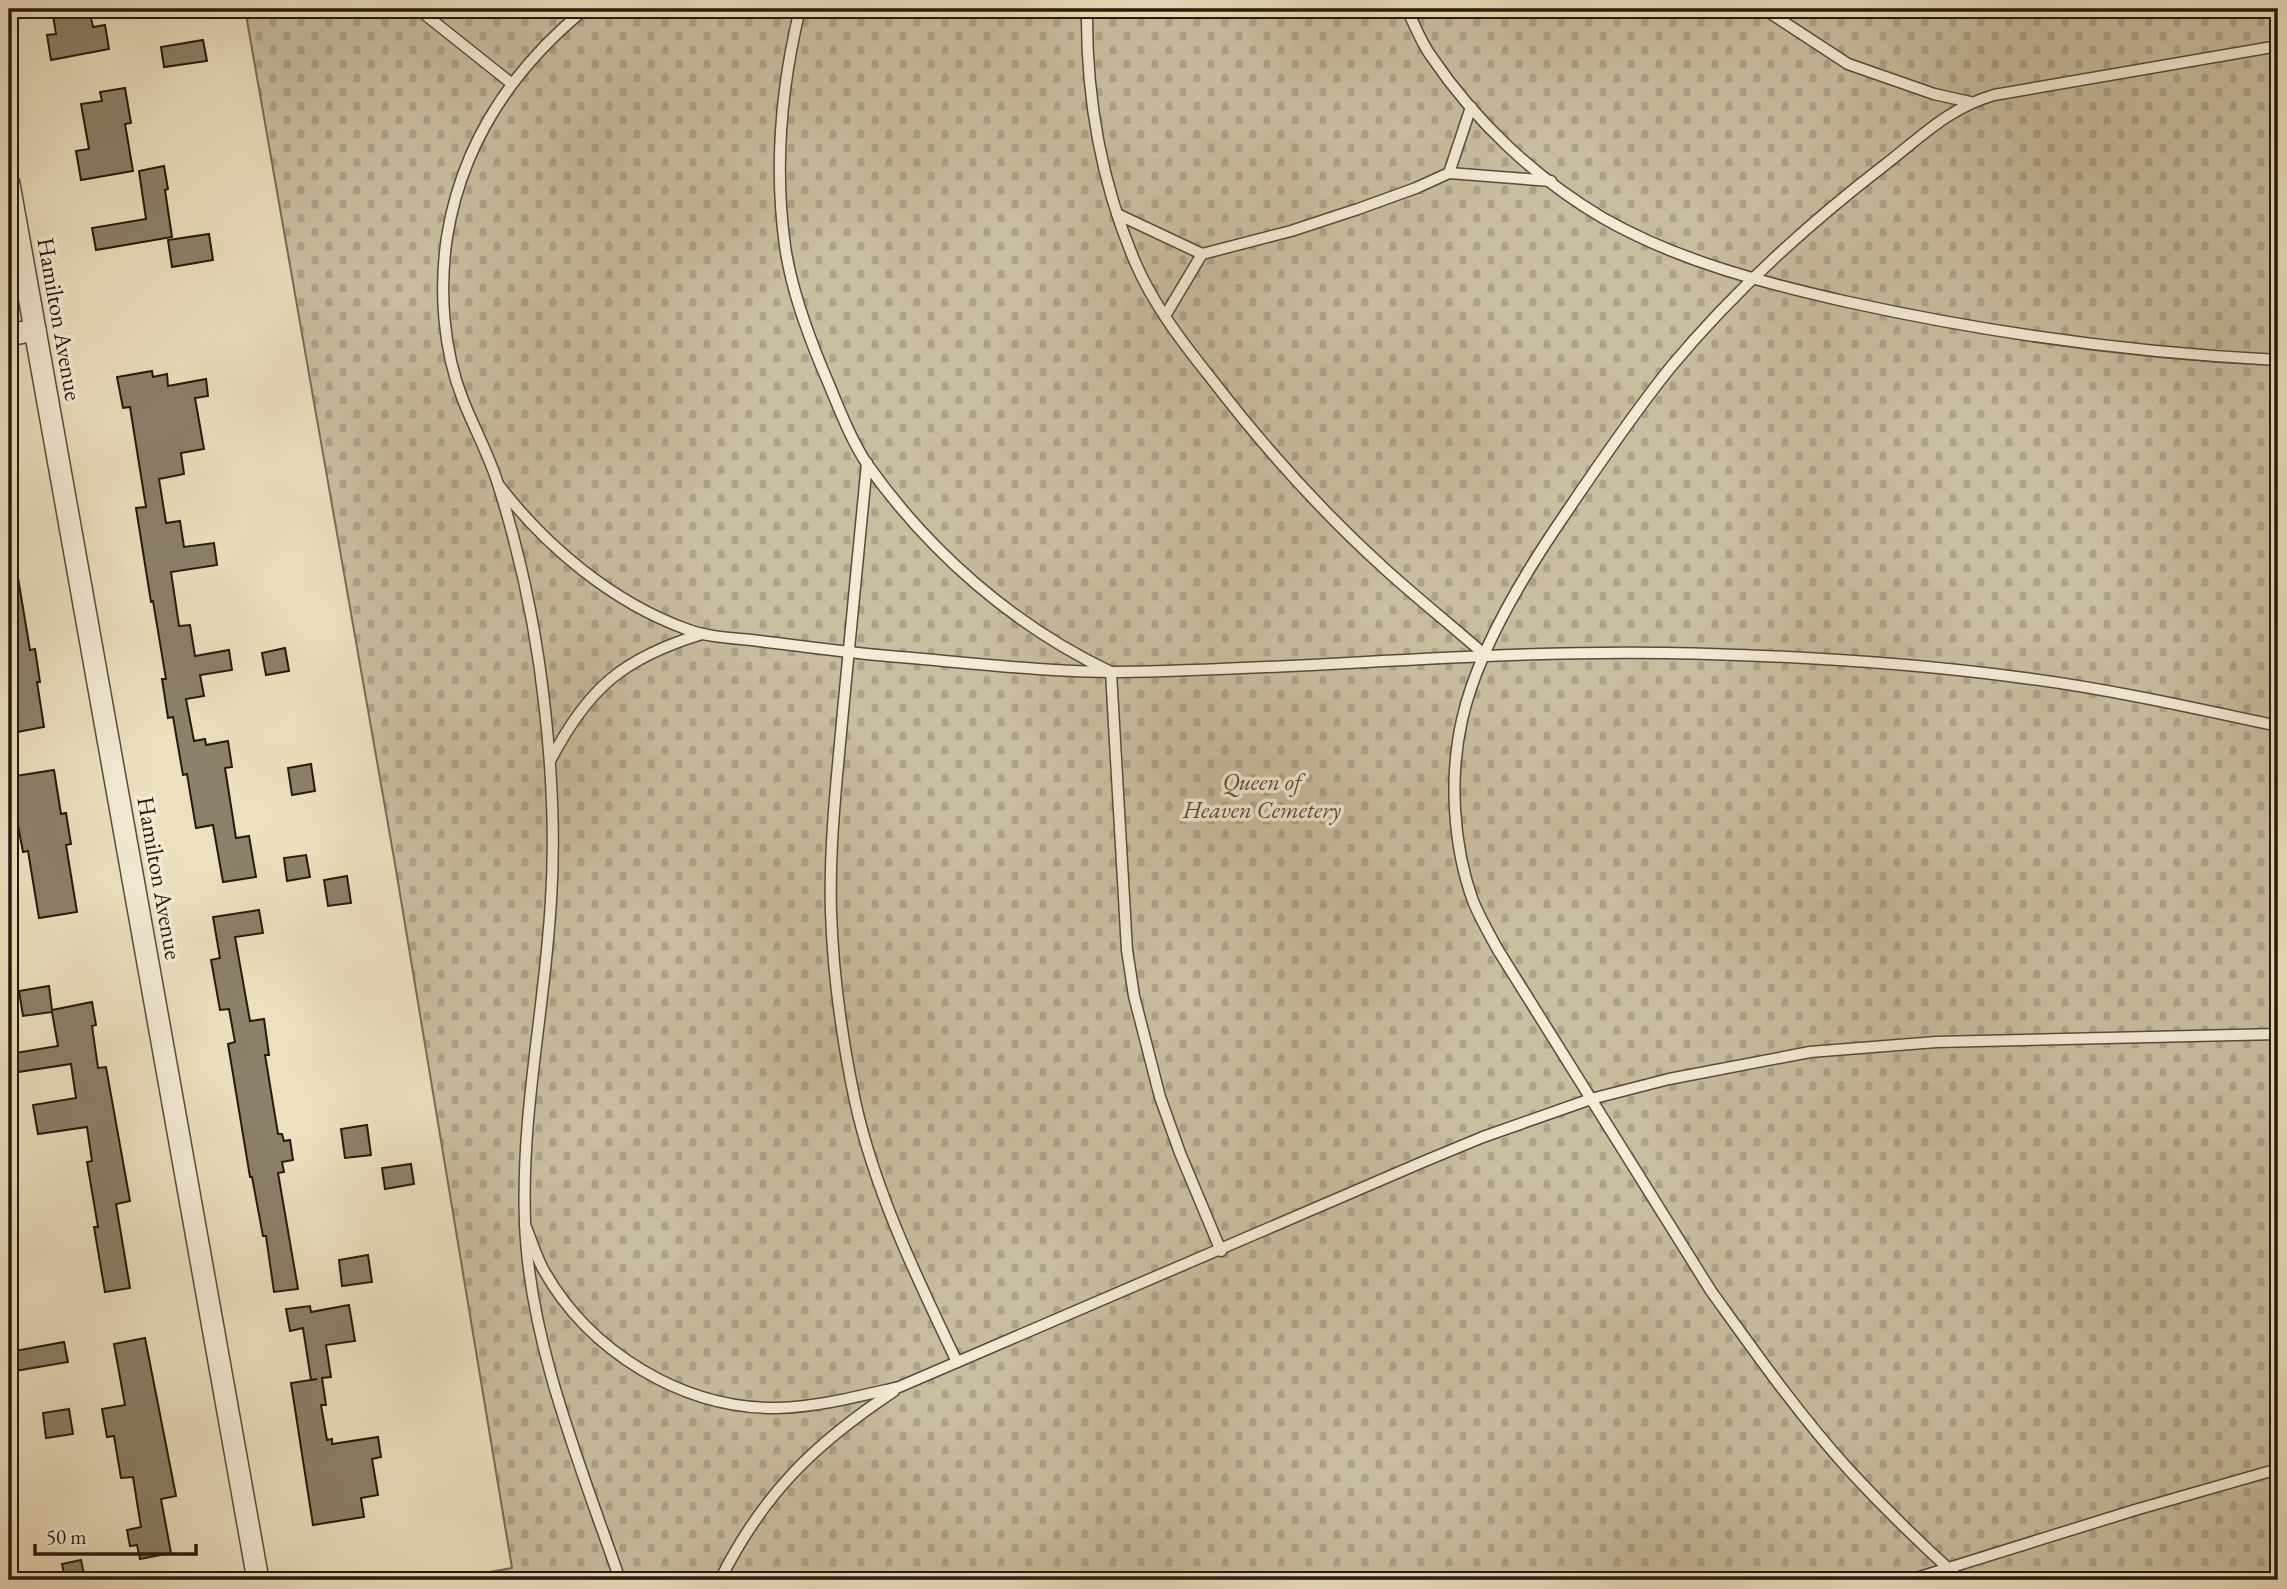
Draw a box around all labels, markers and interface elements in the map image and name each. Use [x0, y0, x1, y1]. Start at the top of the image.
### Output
street label: Hamilton Avenue [30, 235, 90, 403]
park label: Queen of Heaven Cemetery [1182, 766, 1341, 825]
street label: Hamilton Avenue [130, 794, 190, 962]
scale bar [35, 1512, 196, 1556]
text: 50 m [46, 1523, 87, 1550]

